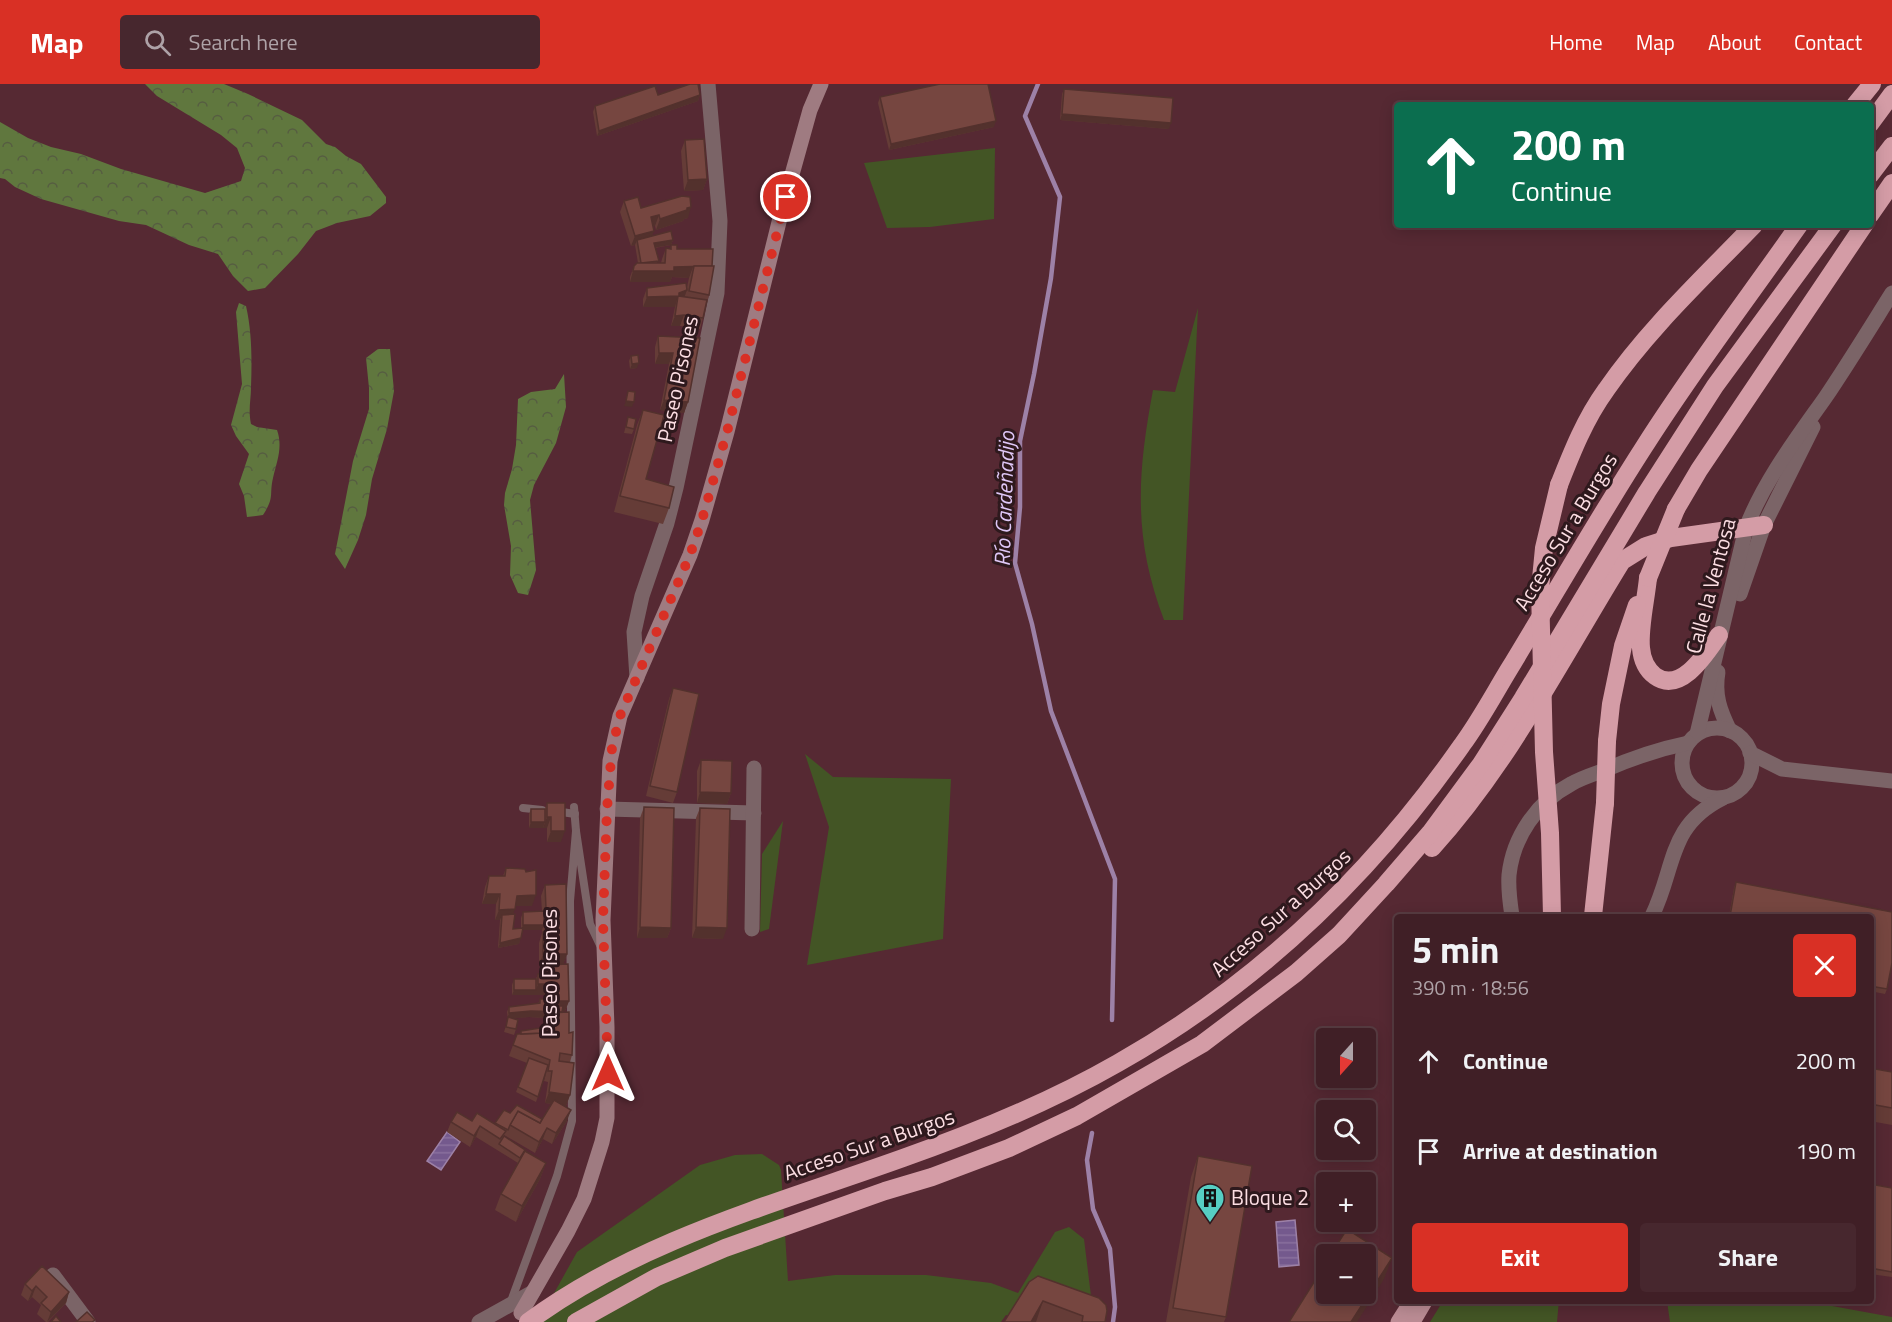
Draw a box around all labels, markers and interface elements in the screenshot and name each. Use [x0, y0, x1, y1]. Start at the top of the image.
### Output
search box [120, 15, 540, 69]
text: Map [30, 21, 84, 64]
text: Search here [189, 25, 298, 59]
icon: search [141, 26, 174, 59]
text: Home [1549, 26, 1603, 58]
text: Map [1636, 26, 1675, 58]
text: About [1708, 26, 1761, 58]
text: Contact [1794, 26, 1862, 58]
text: 200 m [1511, 112, 1626, 176]
icon: ahead [1412, 126, 1490, 204]
text: Continue [1511, 170, 1612, 211]
pin [760, 171, 811, 222]
icon: arrive [769, 180, 802, 213]
street label: Paseo Pisones [648, 313, 706, 445]
water label: Río Cardeñadijo [985, 430, 1023, 567]
street label: Acceso Sur a Burgos [1505, 447, 1625, 616]
street label: Calle la Ventosa [1677, 514, 1744, 657]
street label: Acceso Sur a Burgos [1203, 840, 1358, 984]
street label: Paseo Pisones [533, 909, 565, 1037]
text: 5 min [1412, 922, 1499, 977]
button: close [1793, 934, 1856, 997]
text: 390 m · 18:56 [1412, 972, 1529, 1003]
north arrow [1316, 1028, 1376, 1088]
map controls [1316, 1028, 1376, 1304]
position arrow [576, 1041, 640, 1105]
text: Continue [1463, 1044, 1548, 1078]
text: 200 m [1796, 1044, 1856, 1078]
icon: ahead [1412, 1045, 1445, 1078]
street label: Acceso Sur a Burgos [779, 1100, 958, 1188]
button: search [1316, 1100, 1376, 1160]
text: Arrive at destination [1463, 1134, 1658, 1168]
text: 190 m [1796, 1134, 1856, 1168]
icon: arrive [1412, 1135, 1445, 1168]
button: + [1316, 1172, 1376, 1232]
place label: Bloque 2 [1231, 1181, 1309, 1213]
building icon: Bloque 2 [1194, 1182, 1226, 1224]
button: Exit [1412, 1223, 1628, 1292]
button: Share [1640, 1223, 1856, 1292]
button: − [1316, 1244, 1376, 1304]

